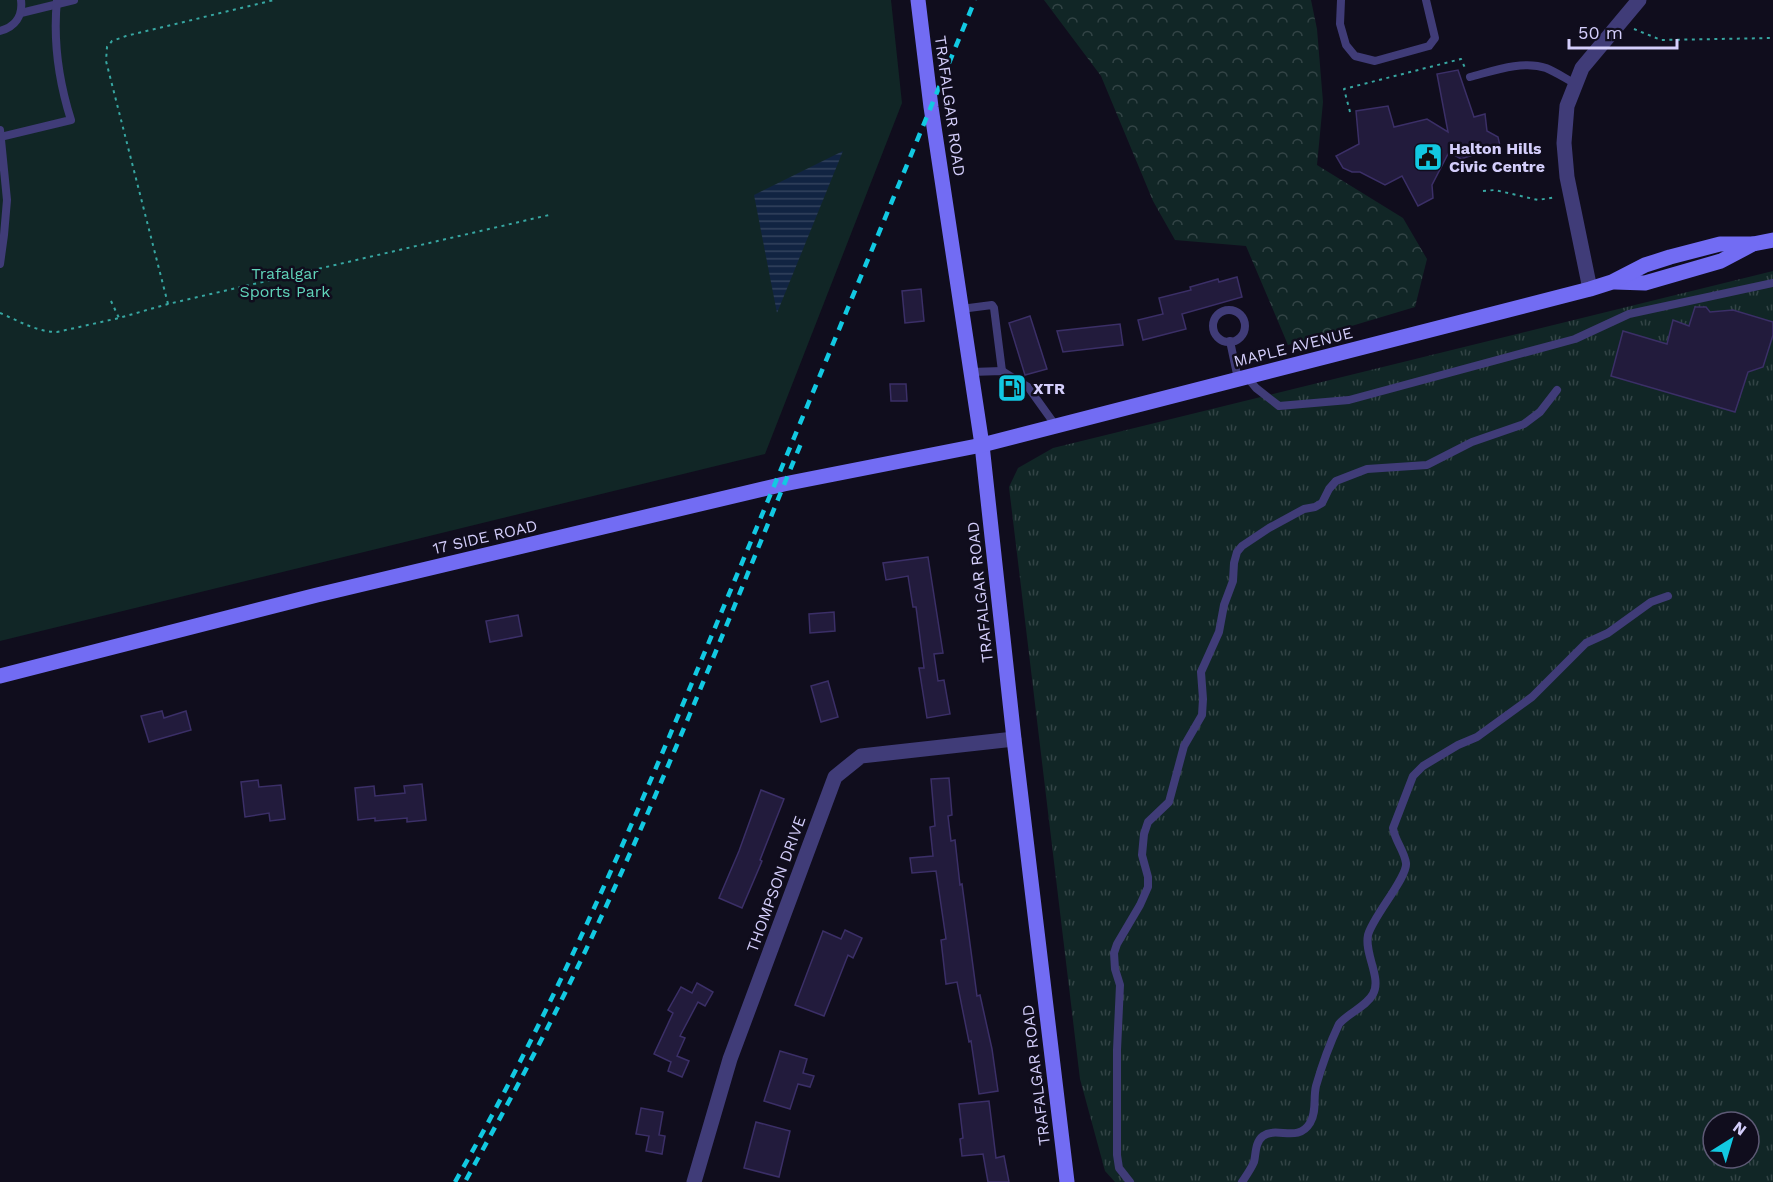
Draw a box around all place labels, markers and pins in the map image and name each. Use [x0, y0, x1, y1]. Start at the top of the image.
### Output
place label: Halton Hills Civic Centre [1449, 139, 1545, 176]
public building icon: Halton Hills Civic Centre [1412, 141, 1444, 173]
fuel station icon: XTR [996, 372, 1028, 404]
place label: XTR [1033, 379, 1065, 398]

